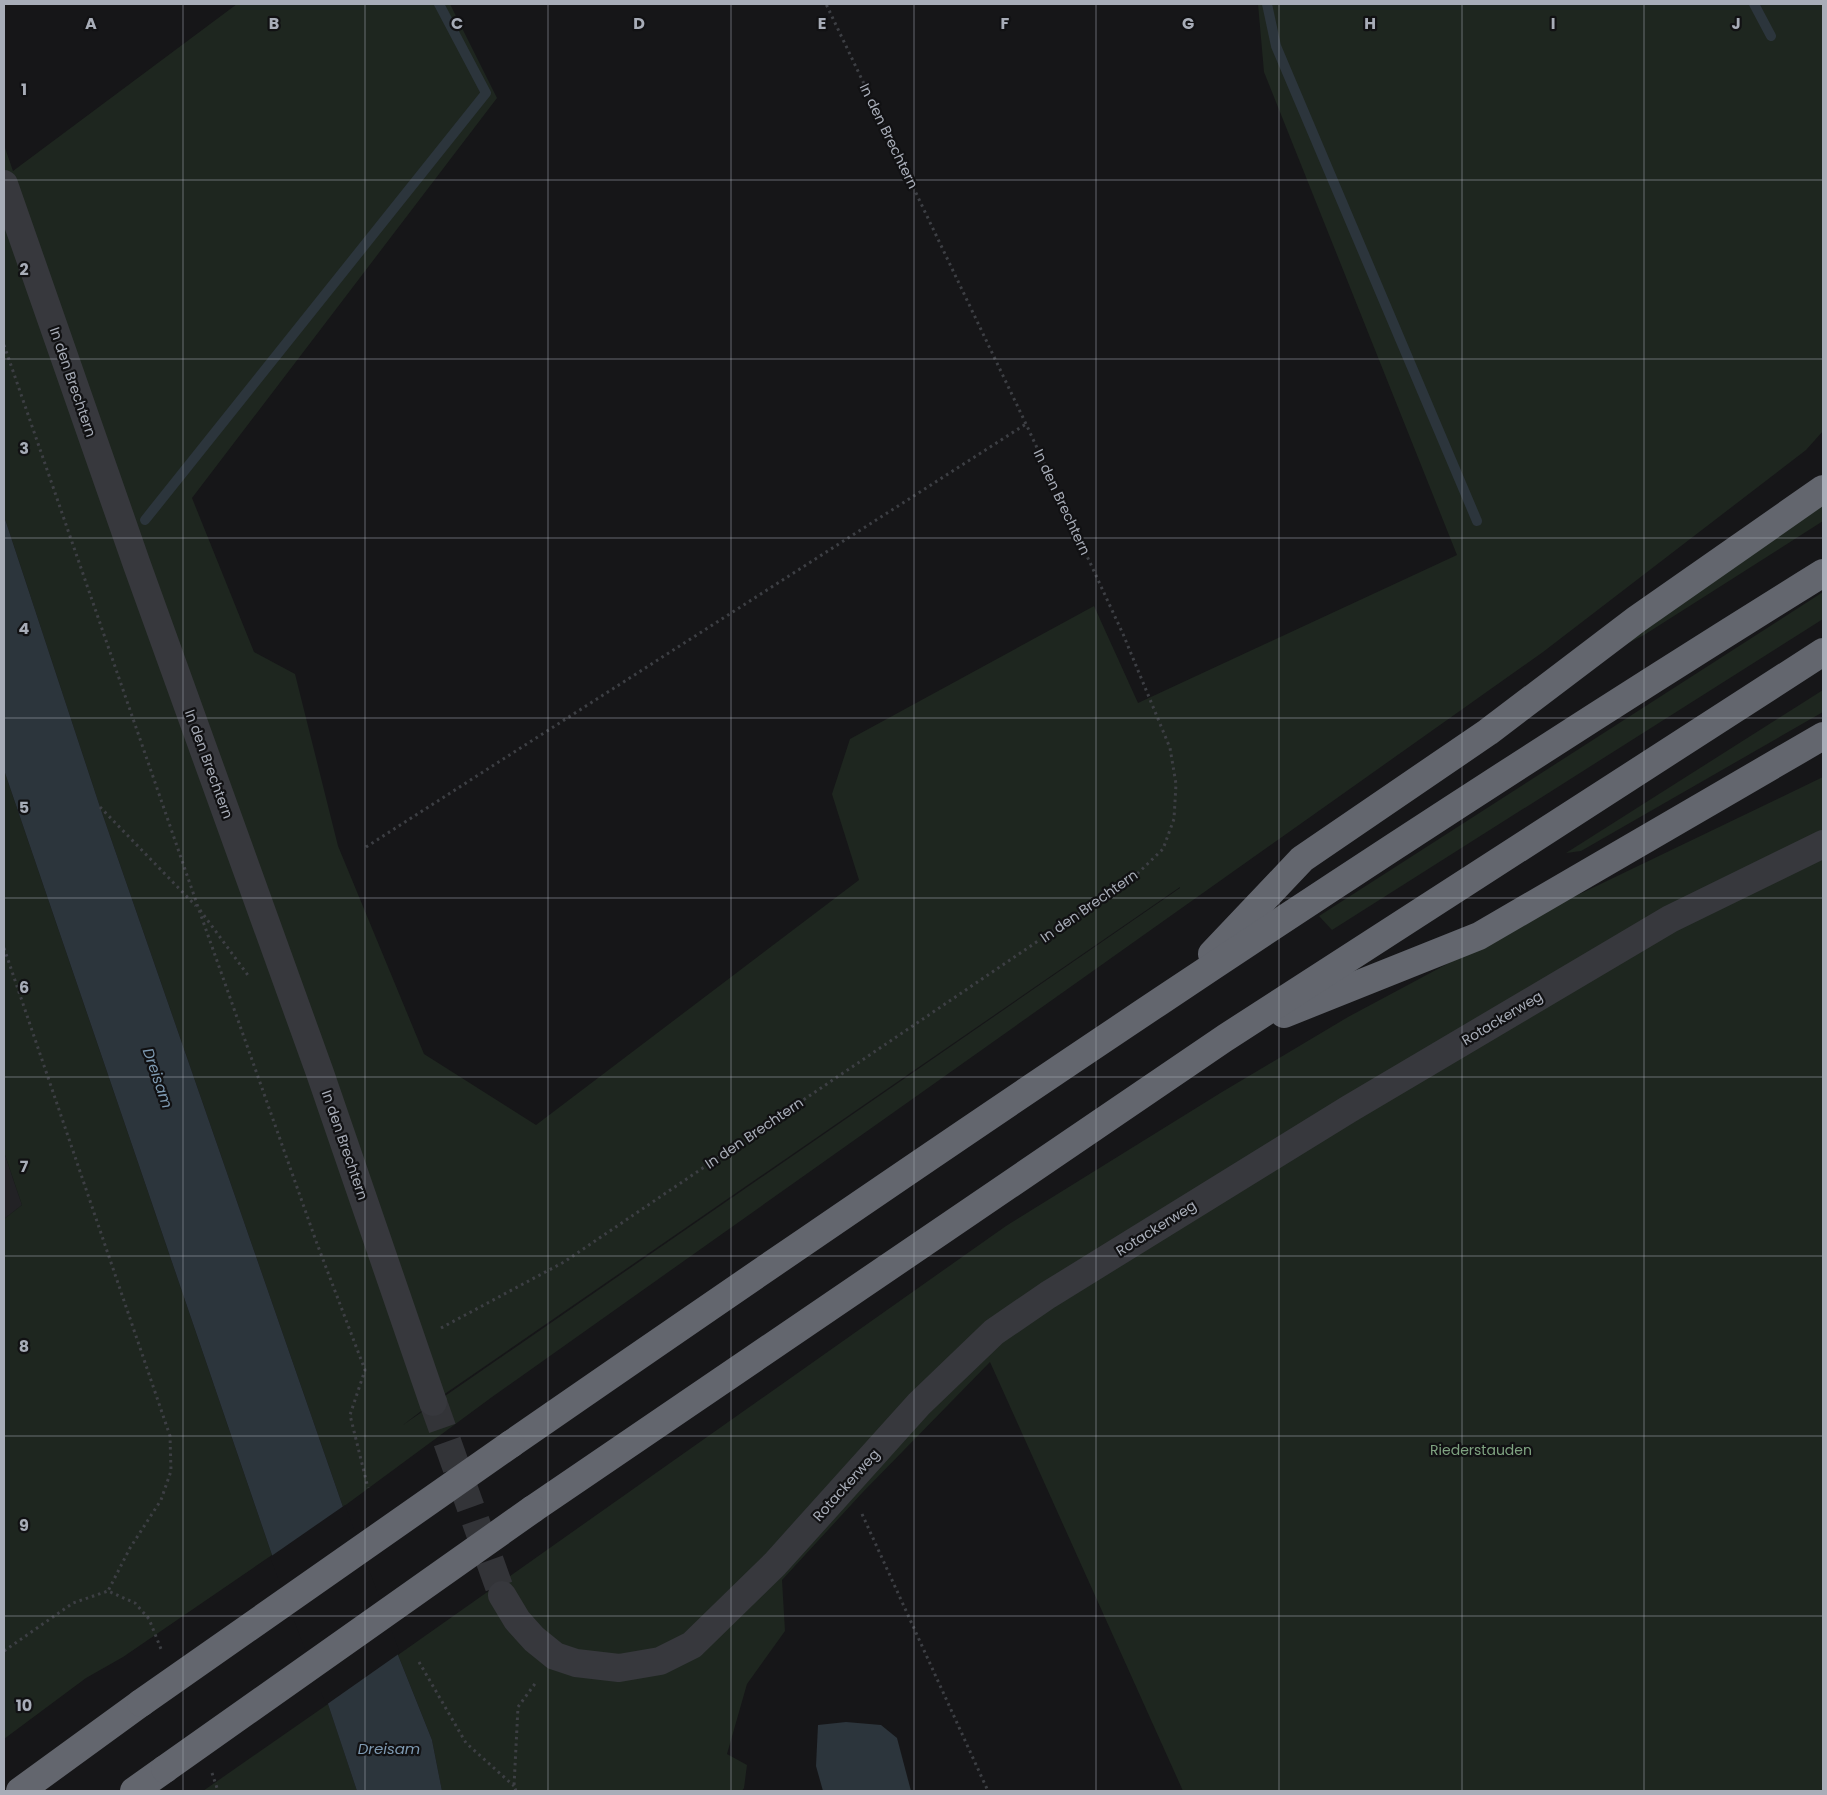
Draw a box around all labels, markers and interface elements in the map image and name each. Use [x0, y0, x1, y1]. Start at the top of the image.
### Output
text: A [85, 12, 97, 35]
text: B [269, 12, 279, 35]
text: C [451, 12, 463, 35]
text: D [633, 12, 645, 35]
text: E [818, 12, 826, 35]
text: F [1001, 12, 1010, 35]
text: G [1182, 12, 1194, 35]
text: H [1364, 12, 1376, 35]
text: I [1551, 12, 1555, 35]
text: J [1731, 12, 1741, 35]
text: 1 [21, 78, 27, 101]
street label: In den Brechtern [855, 80, 923, 192]
text: 2 [19, 258, 29, 281]
street label: In den Brechtern [45, 324, 101, 440]
text: 3 [19, 437, 29, 460]
street label: In den Brechtern [1029, 446, 1095, 558]
text: 4 [19, 617, 30, 640]
street label: In den Brechtern [180, 707, 238, 821]
text: 5 [19, 796, 29, 819]
street label: In den Brechtern [1036, 865, 1142, 947]
text: 6 [19, 976, 29, 999]
street label: Rotackerweg [1458, 986, 1546, 1050]
water label: Dreisam [138, 1045, 178, 1111]
street label: In den Brechtern [317, 1087, 373, 1203]
street label: In den Brechtern [701, 1093, 807, 1173]
text: 7 [20, 1155, 29, 1178]
street label: Rotackerweg [1112, 1195, 1200, 1261]
text: 8 [19, 1335, 29, 1358]
park label: Riederstauden [1430, 1440, 1532, 1460]
street label: Rotackerweg [808, 1444, 884, 1526]
text: 9 [19, 1514, 29, 1537]
text: 10 [16, 1694, 32, 1717]
water label: Dreisam [358, 1738, 420, 1759]

